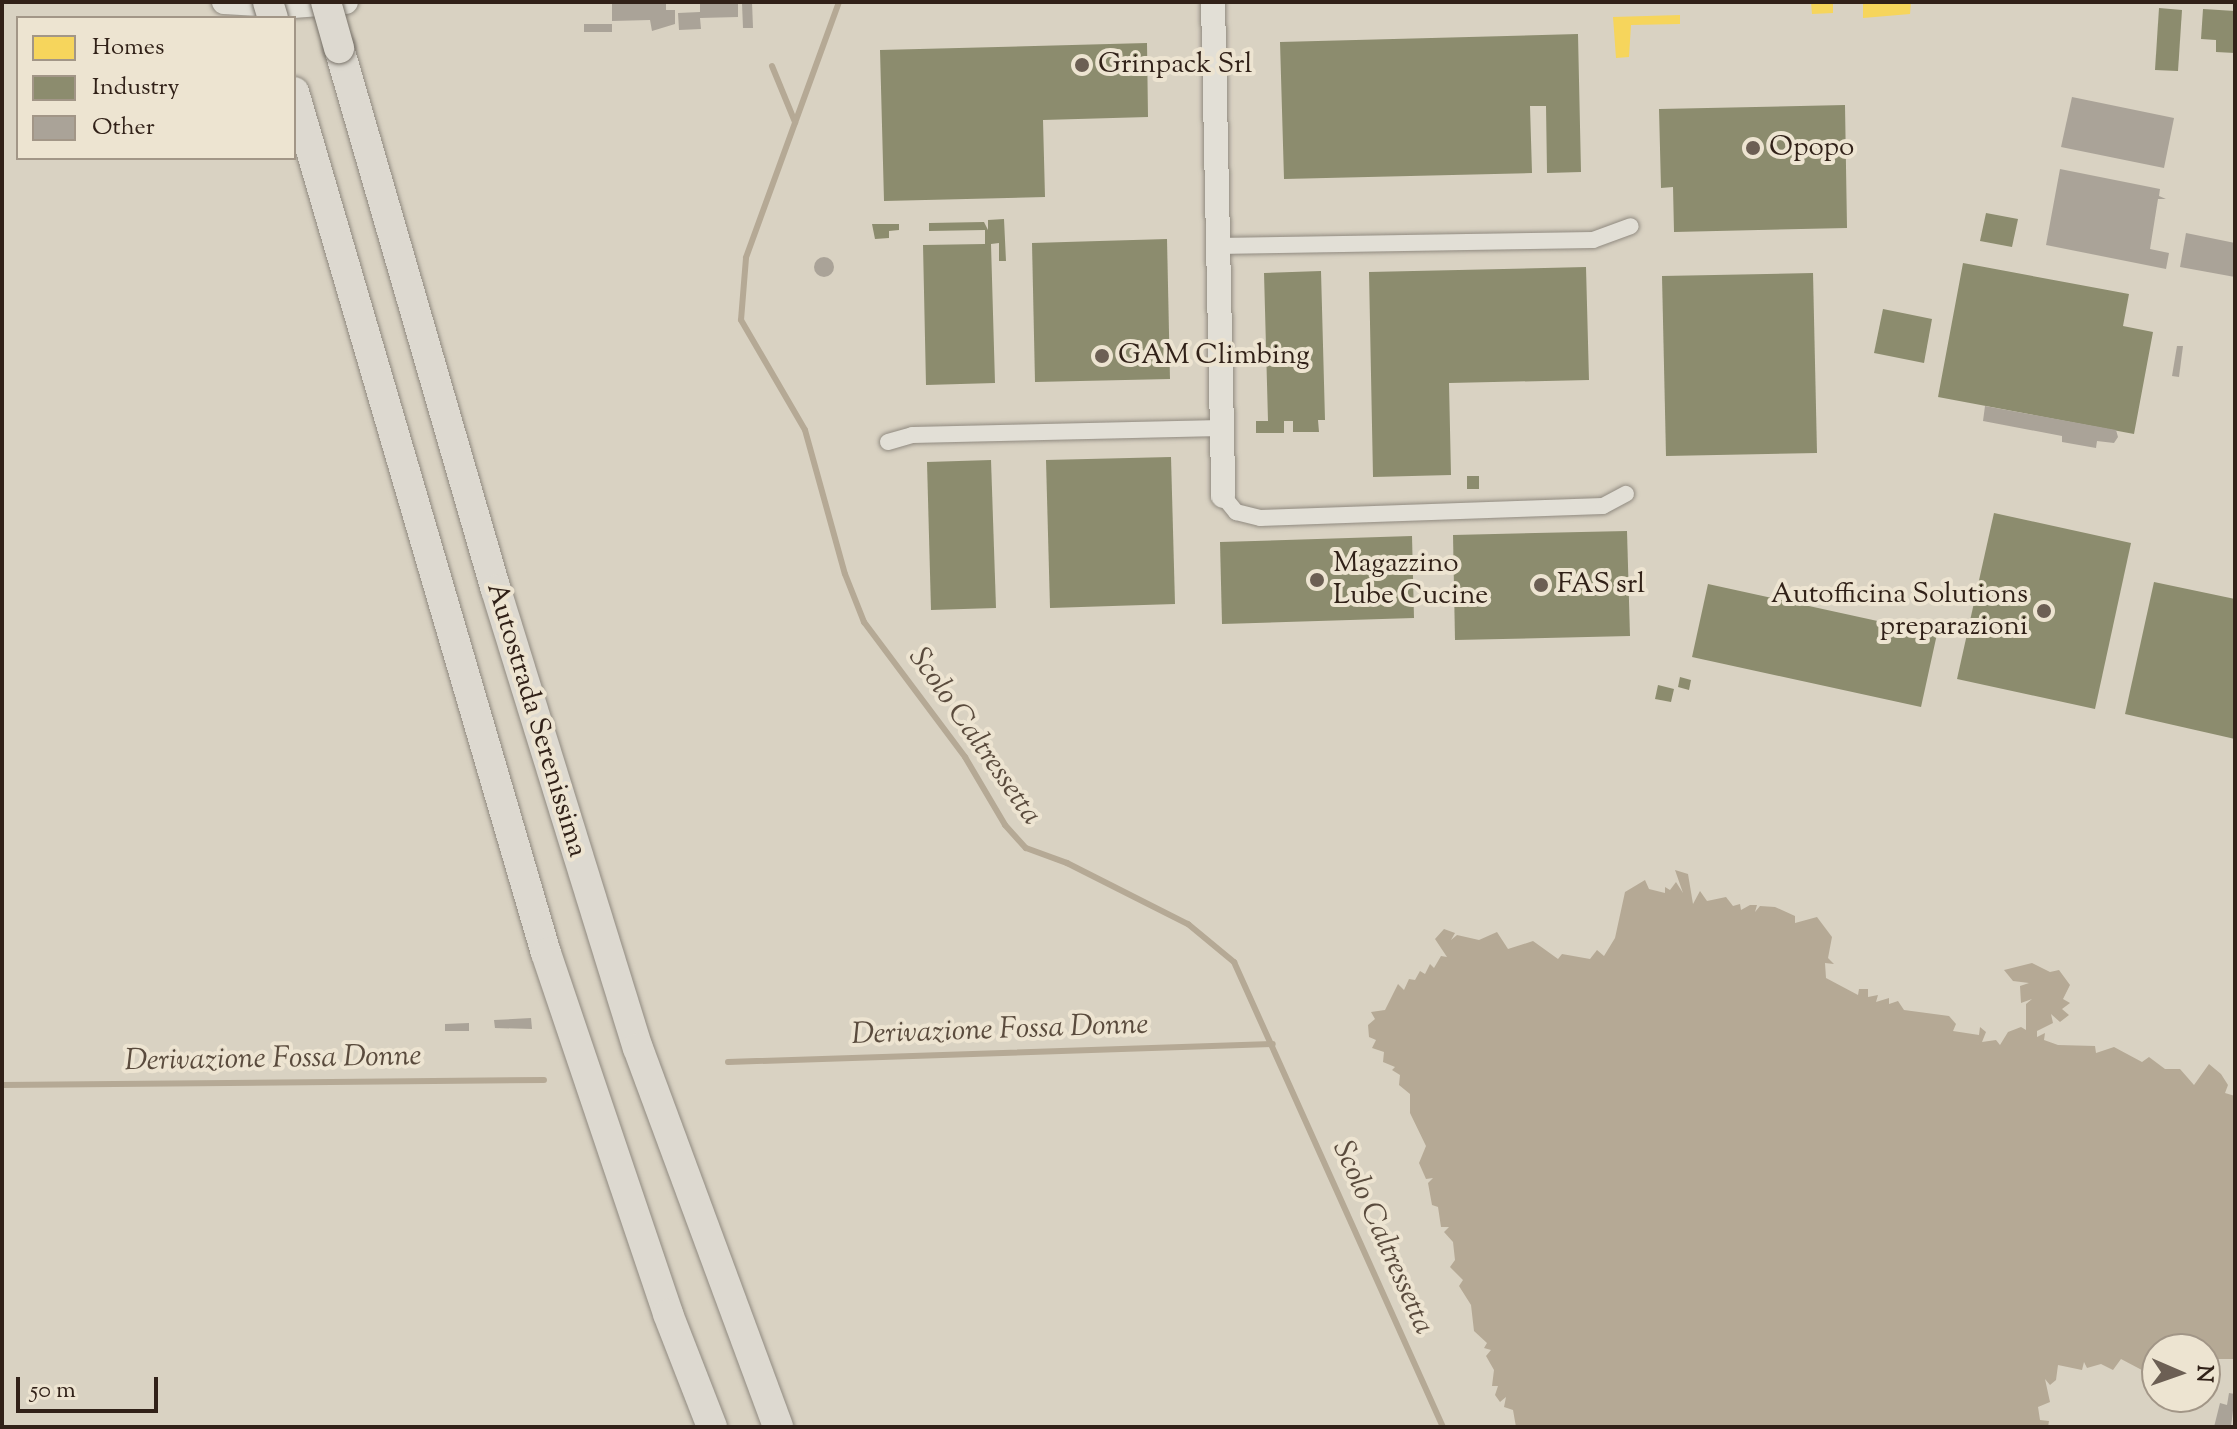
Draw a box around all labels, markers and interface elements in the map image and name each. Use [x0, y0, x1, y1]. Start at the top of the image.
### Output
legend [16, 16, 296, 160]
text: Homes [92, 31, 164, 65]
place label: Grinpack Srl [1098, 48, 1252, 82]
marker: Grinpack Srl [1073, 56, 1091, 74]
text: Industry [92, 71, 180, 105]
text: Other [92, 111, 155, 145]
place label: Opopo [1769, 131, 1854, 165]
marker: Opopo [1744, 139, 1762, 157]
place label: GAM Climbing [1118, 339, 1310, 373]
marker: GAM Climbing [1093, 347, 1111, 365]
place label: Magazzino Lube Cucine [1333, 547, 1488, 613]
place label: FAS srl [1557, 568, 1645, 602]
marker: Magazzino Lube Cucine [1308, 571, 1326, 589]
marker: FAS srl [1532, 576, 1550, 594]
place label: Autofficina Solutions preparazioni [1771, 578, 2028, 644]
street label: Autostrada Serenissima [478, 579, 594, 861]
marker: Autofficina Solutions preparazioni [2035, 602, 2053, 620]
water label: Scolo Caltressetta [900, 642, 1048, 832]
water label: Derivazione Fossa Donne [851, 1008, 1149, 1054]
water label: Derivazione Fossa Donne [124, 1039, 422, 1081]
water label: Scolo Caltressetta [1323, 1136, 1441, 1340]
north arrow [2141, 1333, 2221, 1413]
scale bar [20, 1361, 162, 1411]
text: N [2187, 1364, 2219, 1383]
text: 50 m [30, 1374, 76, 1408]

